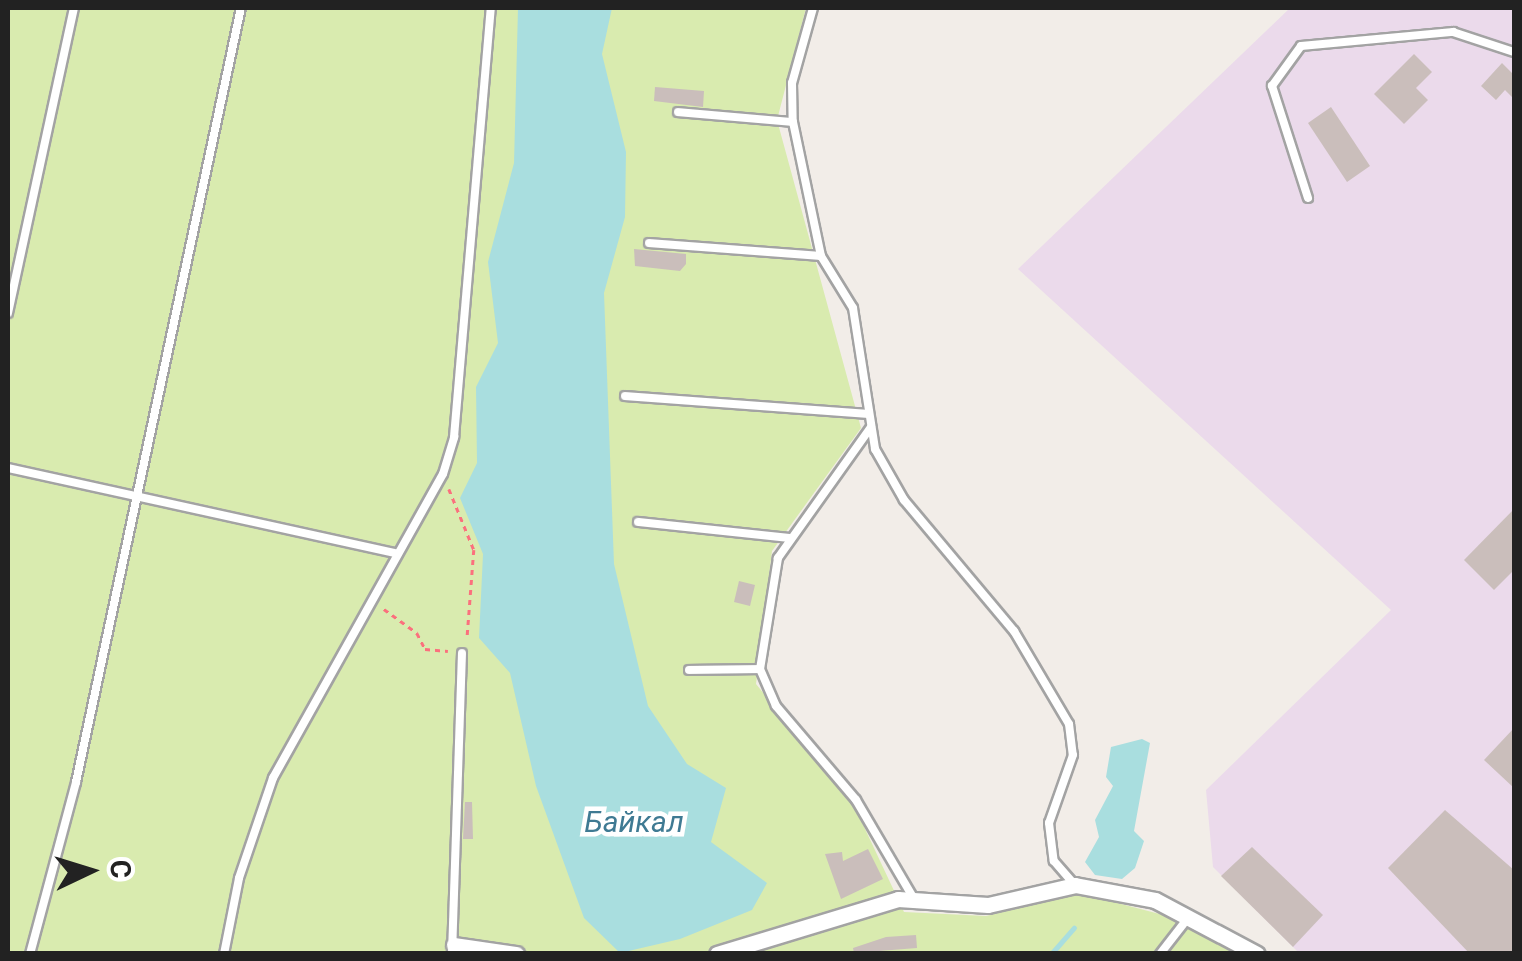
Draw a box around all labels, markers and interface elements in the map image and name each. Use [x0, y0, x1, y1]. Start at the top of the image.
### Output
water label: Байкал [584, 804, 684, 840]
north arrow [40, 821, 140, 921]
text: С [103, 859, 138, 879]

